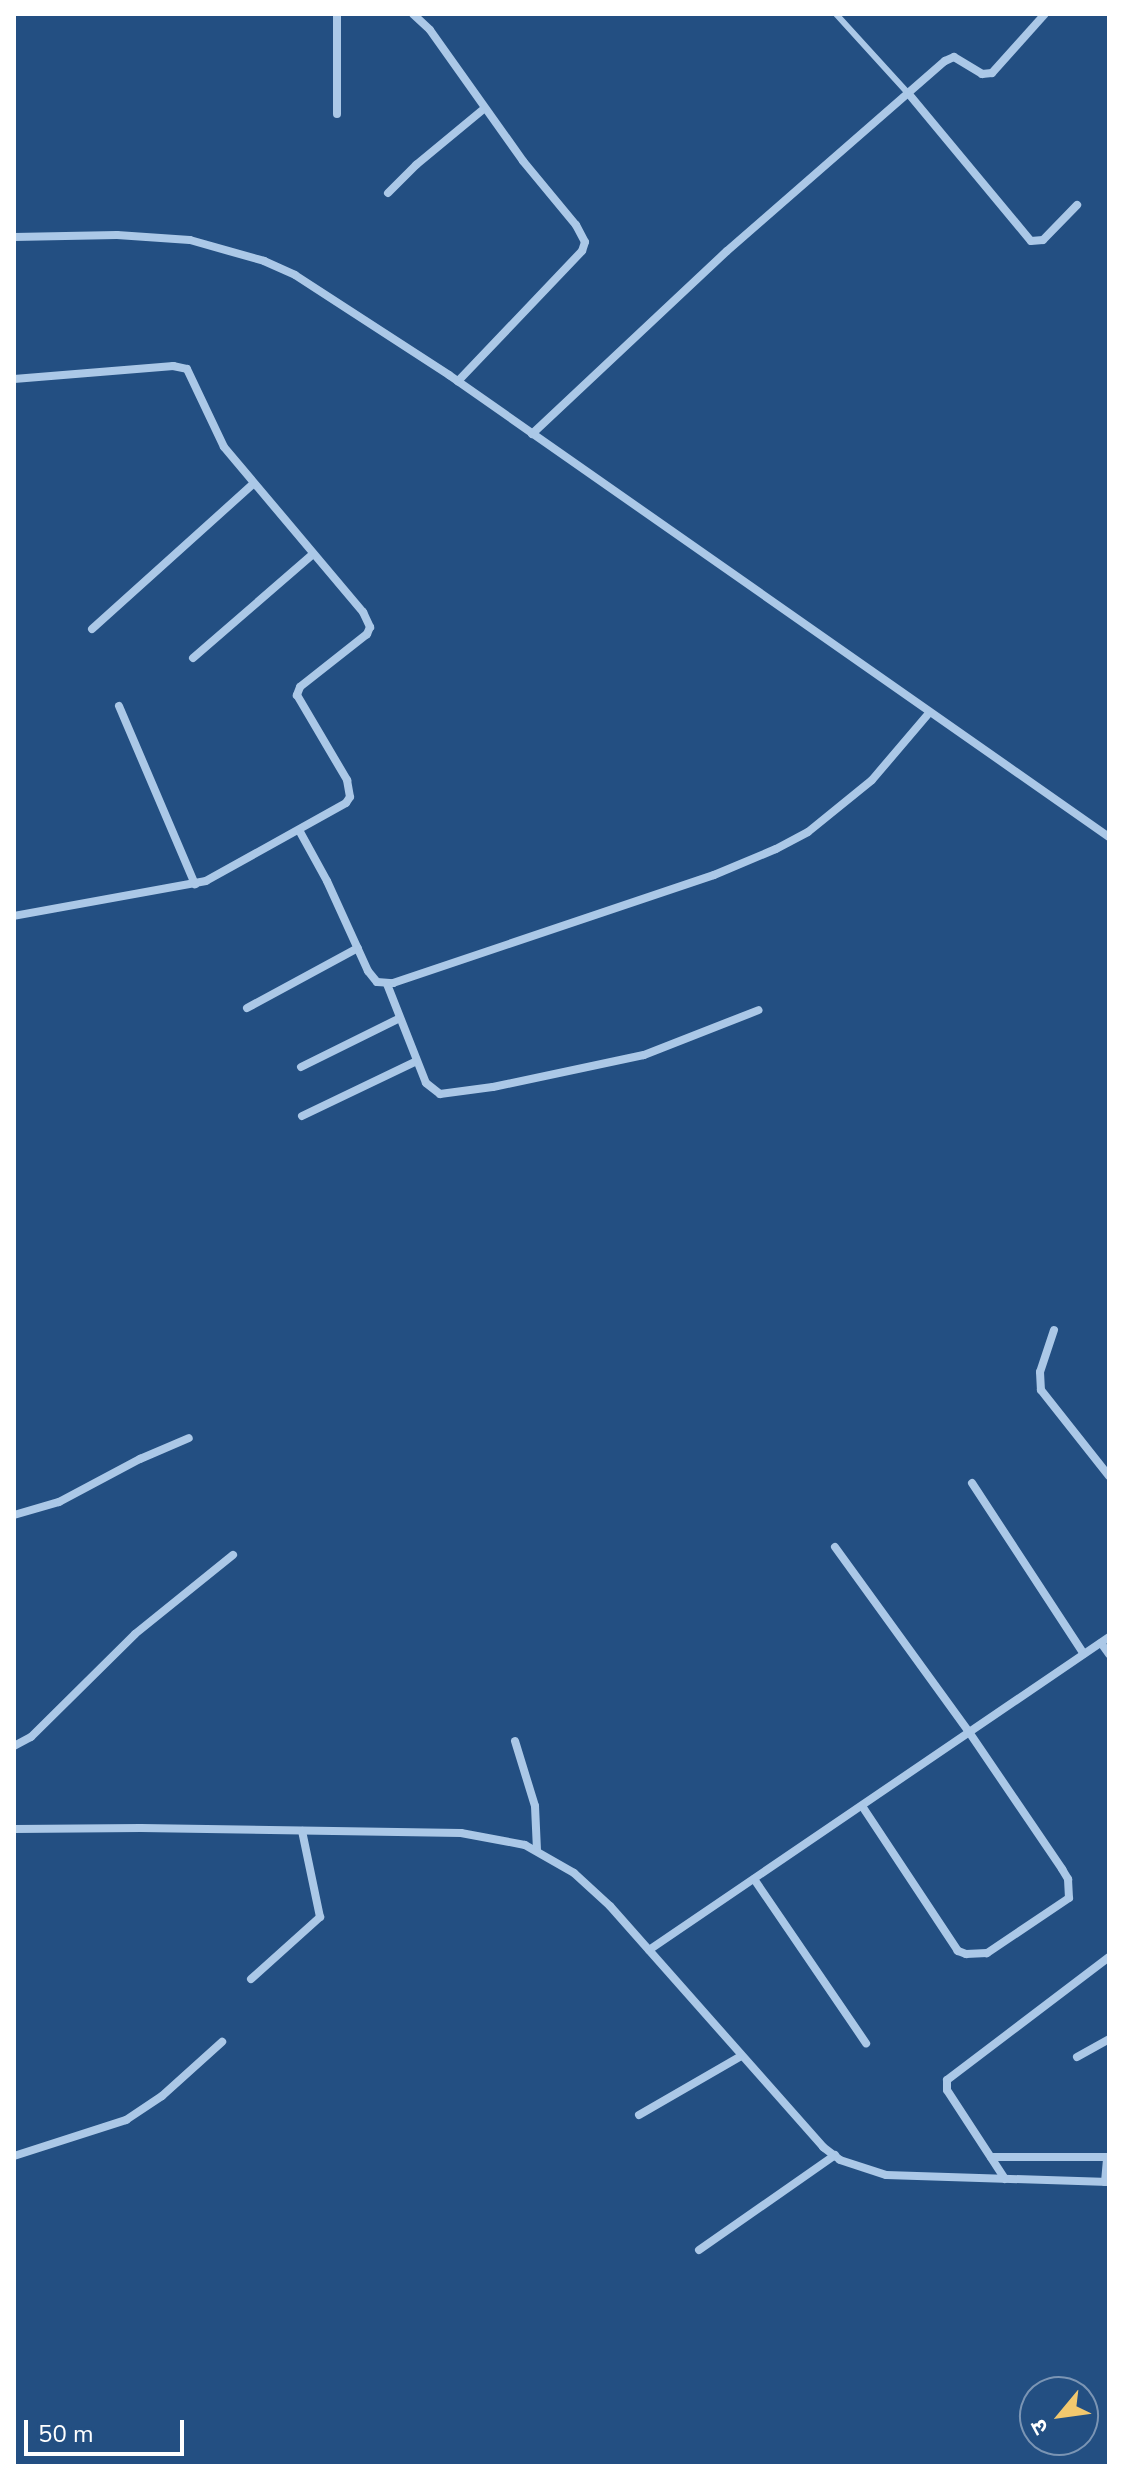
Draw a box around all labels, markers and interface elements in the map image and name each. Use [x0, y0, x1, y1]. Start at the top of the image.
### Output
north arrow [1019, 2376, 1099, 2456]
scale bar [28, 2404, 188, 2454]
text: उ [1024, 2414, 1056, 2440]
text: 50 m [38, 2418, 94, 2450]

